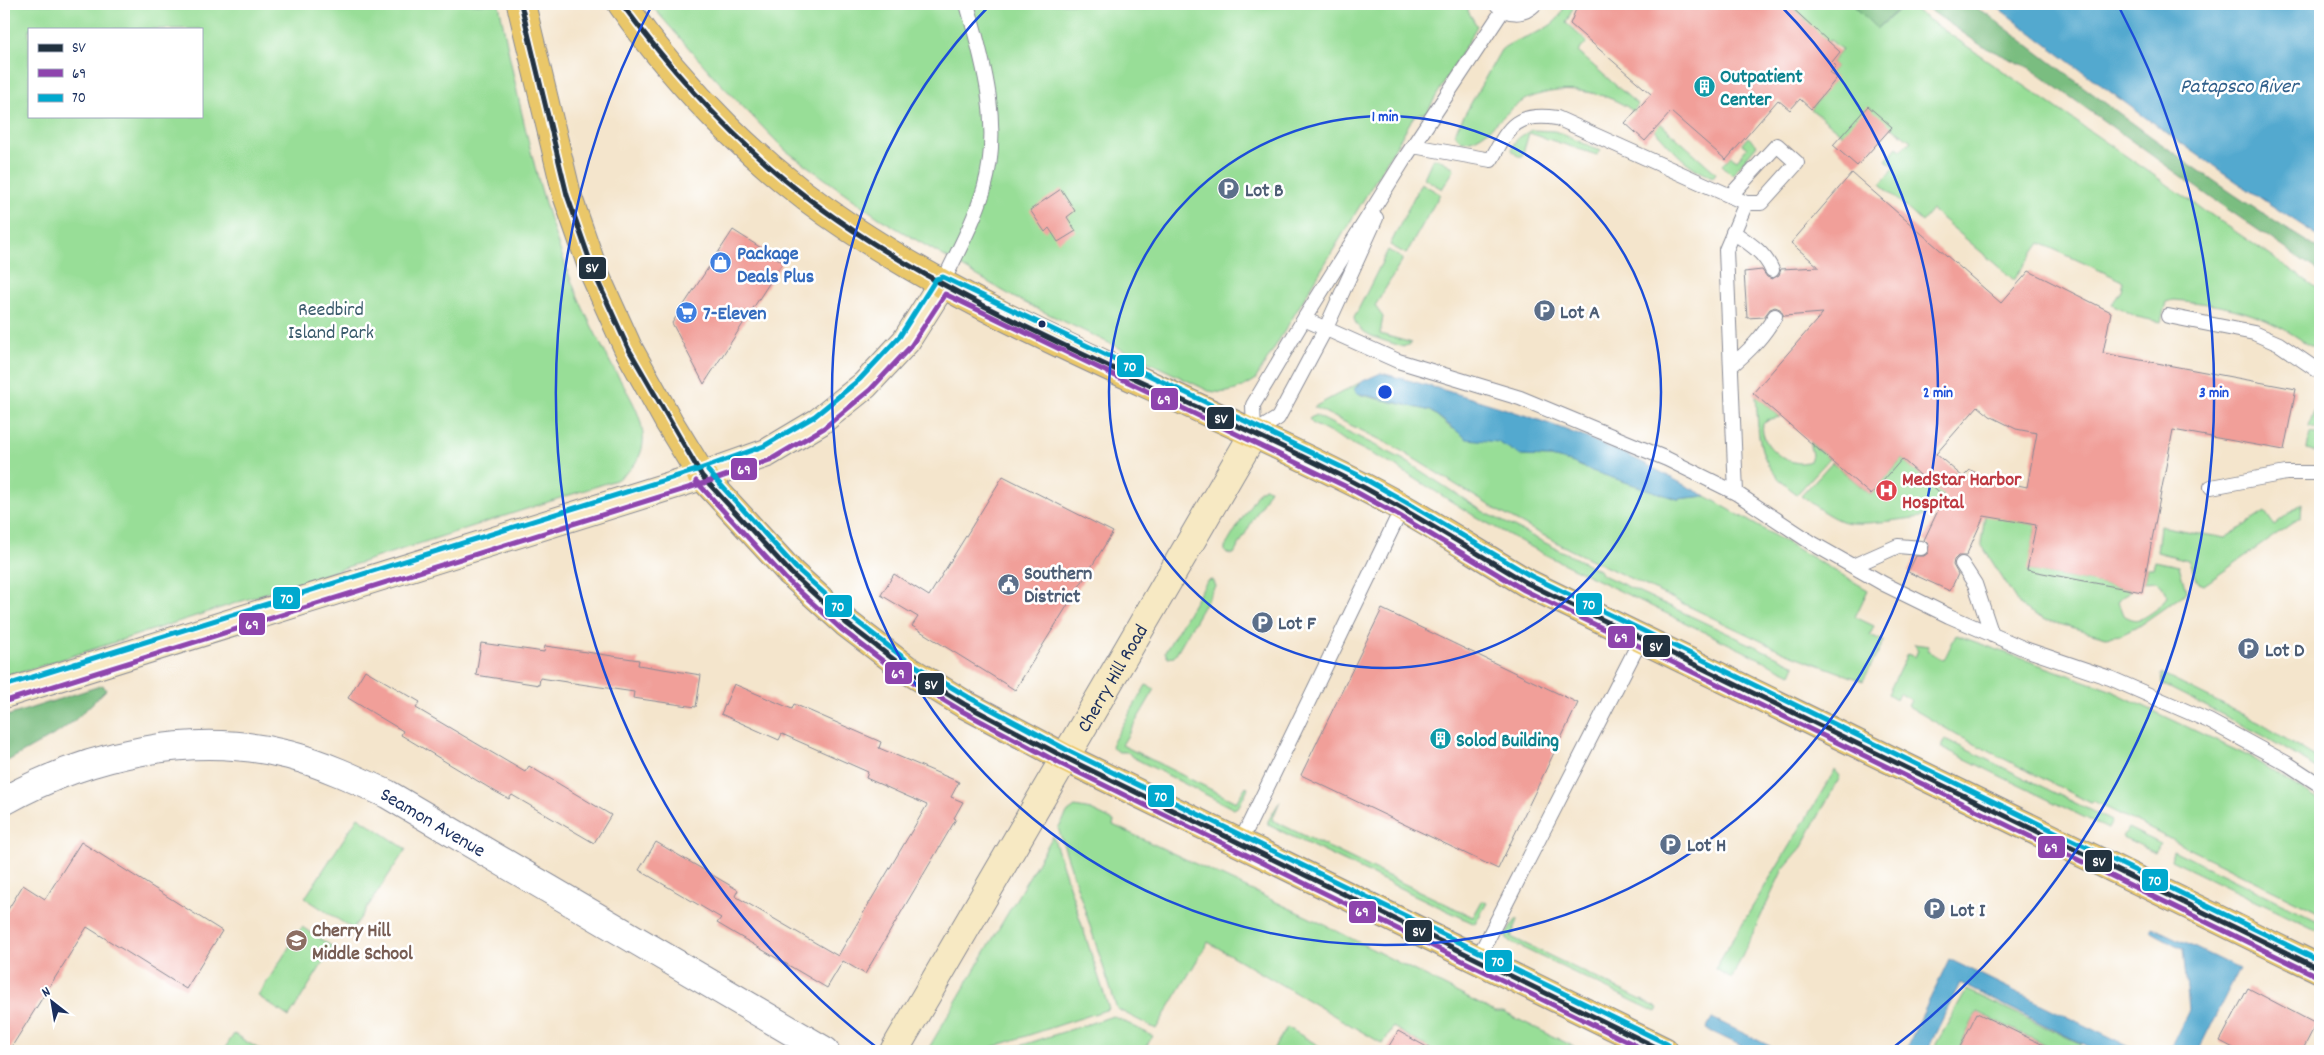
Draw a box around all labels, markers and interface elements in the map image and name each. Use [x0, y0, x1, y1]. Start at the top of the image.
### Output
legend [28, 28, 202, 118]
text: SV [72, 38, 87, 60]
text: 69 [72, 64, 86, 86]
place label: Outpatient Center [1720, 64, 1803, 115]
water label: Patapsco River [2180, 73, 2300, 103]
building icon: Outpatient Center [1692, 75, 1716, 99]
text: 70 [72, 88, 86, 110]
text: 1 min [1372, 107, 1398, 129]
parking icon: Lot B [1217, 177, 1241, 201]
place label: Lot B [1245, 178, 1284, 206]
place label: Package Deals Plus [737, 241, 814, 292]
shop icon: Package Deals Plus [709, 251, 733, 275]
line badge: SV [578, 256, 607, 280]
text: SV [586, 259, 599, 279]
park label: Reedbird Island Park [288, 297, 374, 348]
parking icon: Lot A [1532, 299, 1556, 323]
supermarket icon: 7-Eleven [675, 300, 699, 324]
place label: Lot A [1560, 300, 1600, 328]
place label: 7-Eleven [703, 301, 767, 329]
unlabelled marker [1037, 319, 1047, 329]
line badge: 70 [1116, 354, 1145, 378]
text: 70 [1124, 358, 1137, 378]
centre of rings [1376, 383, 1394, 401]
text: 2 min [1923, 383, 1953, 405]
text: 3 min [2199, 383, 2229, 405]
line badge: 69 [1150, 387, 1179, 411]
text: 69 [1157, 391, 1171, 411]
line badge: SV [1206, 406, 1235, 430]
text: SV [1215, 410, 1228, 430]
line badge: 69 [730, 457, 758, 481]
text: 69 [737, 461, 751, 481]
place label: MedStar Harbor Hospital [1902, 467, 2022, 518]
hospital icon: MedStar Harbor Hospital [1874, 478, 1898, 502]
place label: Southern District [1024, 561, 1092, 612]
public building icon: Southern District [996, 572, 1020, 596]
line badge: 70 [272, 586, 301, 610]
text: 70 [281, 590, 294, 610]
line badge: 70 [1575, 592, 1603, 616]
line badge: 70 [824, 594, 853, 618]
text: 70 [1583, 596, 1596, 616]
text: 70 [832, 598, 845, 618]
parking icon: Lot F [1250, 610, 1274, 634]
place label: Lot F [1278, 611, 1317, 639]
line badge: 69 [238, 612, 266, 636]
text: 69 [245, 616, 259, 636]
street label: Cherry Hill Road [1072, 620, 1157, 739]
line badge: 69 [1607, 625, 1636, 649]
text: 69 [1614, 629, 1628, 649]
line badge: SV [1642, 634, 1671, 658]
parking icon: Lot D [2237, 637, 2261, 661]
text: SV [1650, 638, 1663, 658]
place label: Lot D [2265, 638, 2305, 666]
line badge: 69 [884, 661, 913, 685]
text: 69 [891, 665, 905, 685]
line badge: SV [917, 672, 945, 696]
text: SV [925, 676, 938, 696]
building icon: Solod Building [1428, 727, 1452, 751]
place label: Solod Building [1456, 728, 1559, 756]
street label: Seamon Avenue [375, 782, 490, 866]
line badge: 70 [1147, 784, 1175, 808]
text: 70 [1155, 788, 1168, 808]
parking icon: Lot H [1659, 832, 1683, 856]
place label: Lot H [1687, 833, 1726, 861]
line badge: 69 [2037, 835, 2066, 859]
text: 69 [2044, 839, 2058, 859]
line badge: SV [2084, 849, 2113, 873]
text: SV [2093, 853, 2106, 873]
line badge: 70 [2141, 868, 2169, 892]
text: 70 [2149, 872, 2162, 892]
parking icon: Lot I [1922, 897, 1946, 921]
place label: Lot I [1950, 898, 1986, 926]
line badge: 69 [1348, 900, 1377, 924]
text: 69 [1355, 903, 1369, 923]
place label: Cherry Hill Middle School [312, 918, 413, 969]
line badge: SV [1404, 919, 1433, 943]
text: SV [1413, 923, 1426, 943]
school or university icon: Cherry Hill Middle School [284, 929, 308, 953]
line badge: 70 [1484, 949, 1513, 973]
text: 70 [1492, 953, 1505, 973]
north arrow [28, 978, 78, 1028]
text: N [38, 982, 55, 1003]

